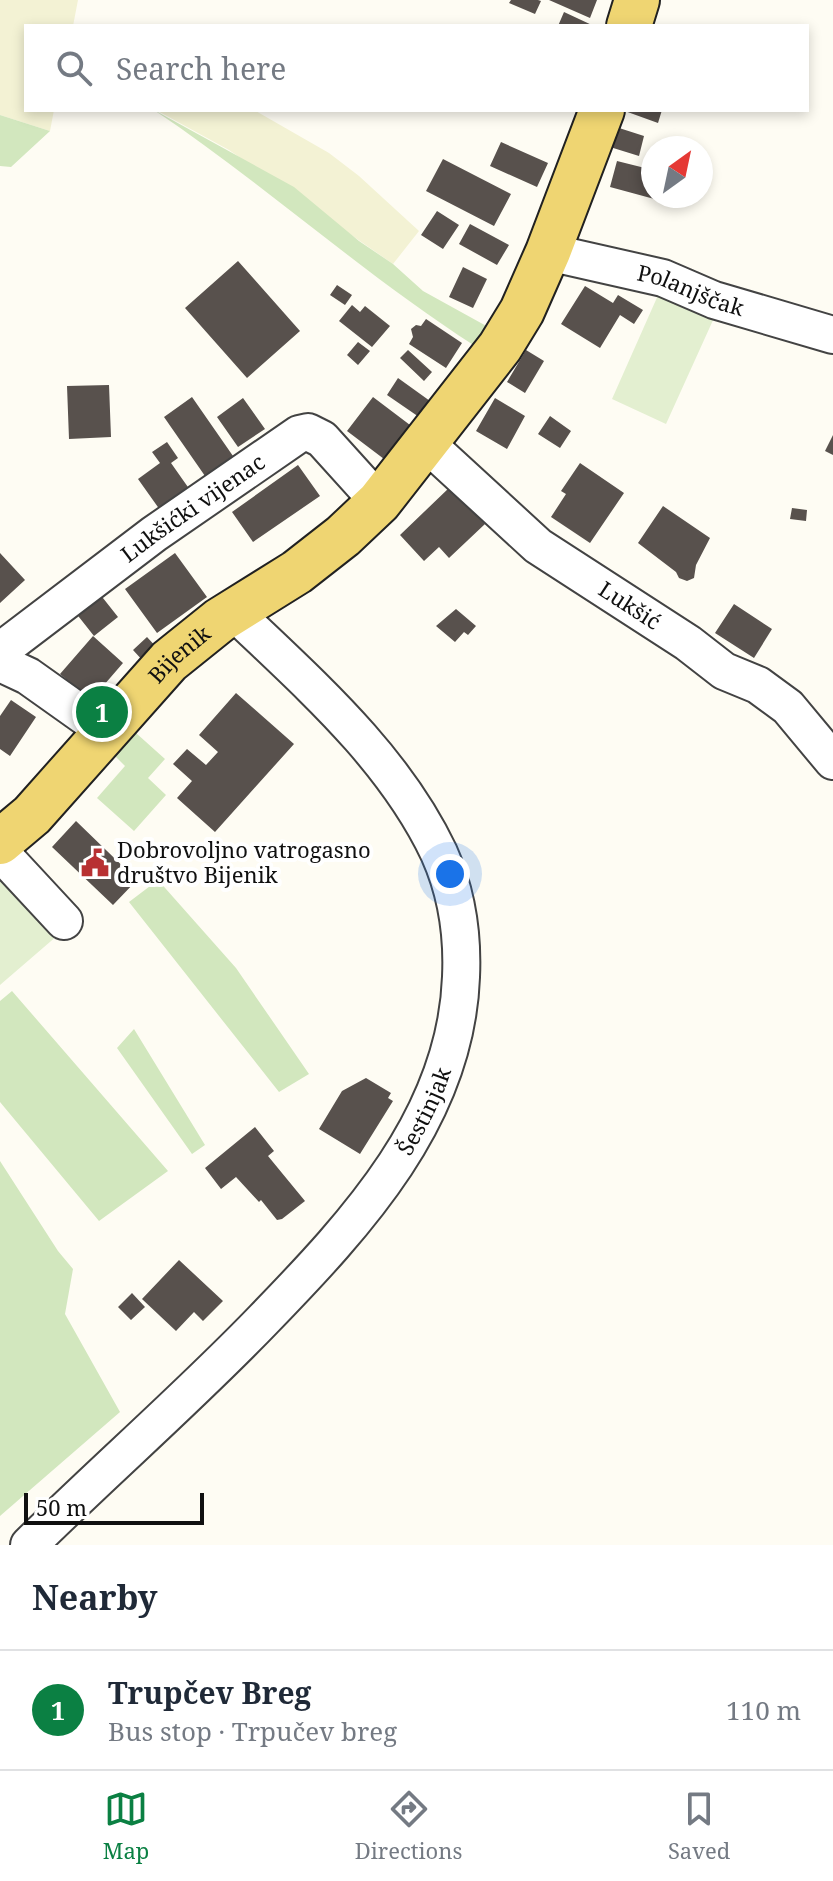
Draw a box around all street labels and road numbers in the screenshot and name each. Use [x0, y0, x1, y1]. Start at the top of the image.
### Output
street label: Polanjščak [635, 257, 748, 322]
street label: Lukšićki vijenac [114, 446, 270, 568]
street label: Lukšić [593, 573, 667, 636]
street label: Bijenik [140, 618, 216, 689]
street label: Šestinjak [389, 1063, 457, 1160]

